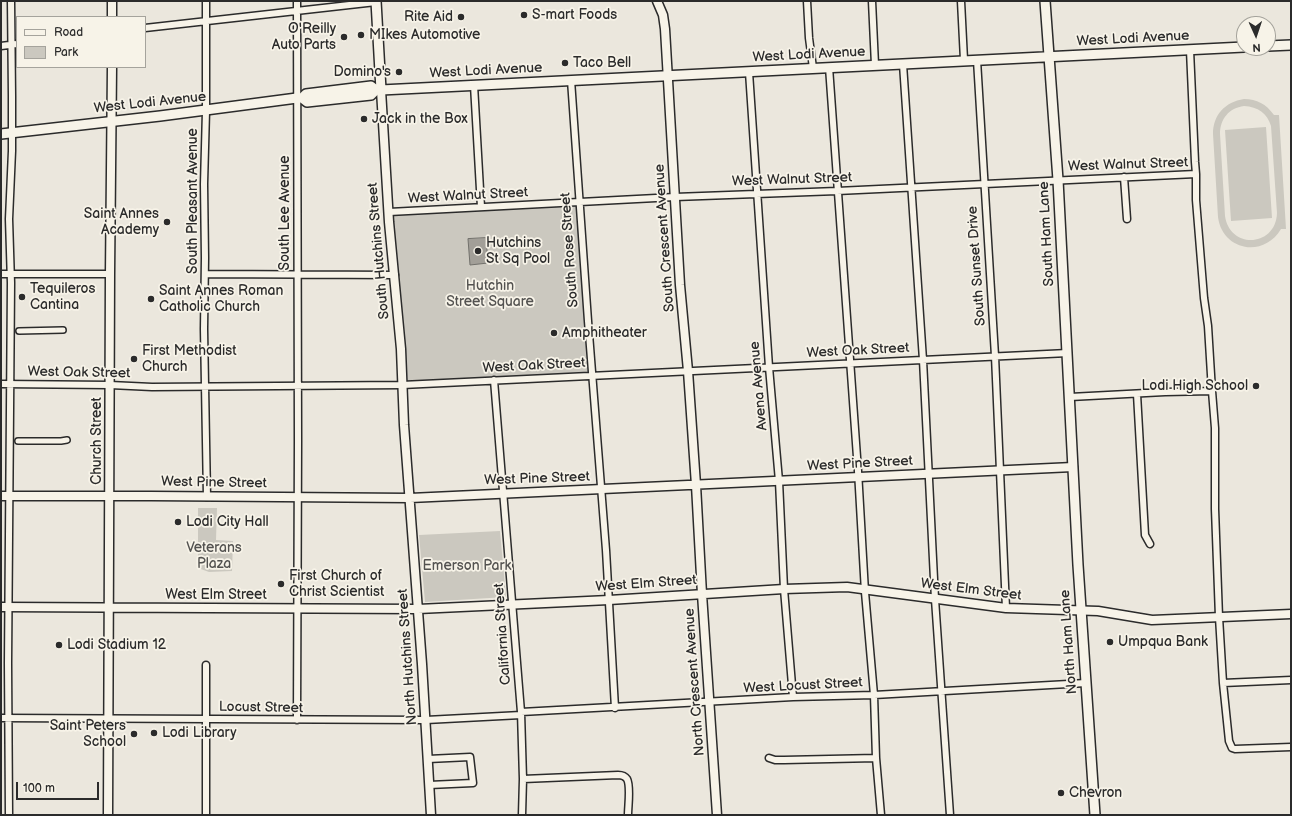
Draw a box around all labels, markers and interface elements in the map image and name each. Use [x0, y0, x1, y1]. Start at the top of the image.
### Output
place label: S-mart Foods [532, 7, 617, 23]
place label: Rite Aid [404, 9, 453, 25]
marker: S-mart Foods [519, 10, 529, 20]
marker: Rite Aid [456, 12, 466, 22]
legend [16, 16, 146, 68]
north arrow [1236, 16, 1276, 56]
place label: O'Reilly Auto Parts [272, 21, 336, 54]
text: Road [54, 25, 83, 40]
place label: MIkes Automotive [369, 27, 480, 43]
street label: West Lodi Avenue [1076, 28, 1190, 50]
marker: MIkes Automotive [356, 30, 366, 40]
marker: O'Reilly Auto Parts [339, 32, 349, 42]
text: N [1252, 41, 1261, 54]
street label: West Lodi Avenue [752, 44, 866, 66]
text: Park [54, 45, 78, 60]
place label: Taco Bell [573, 55, 631, 71]
marker: Taco Bell [560, 58, 570, 68]
street label: West Lodi Avenue [429, 60, 543, 82]
place label: Domino's [333, 64, 391, 80]
marker: Domino's [394, 67, 404, 77]
street label: West Lodi Avenue [93, 89, 207, 117]
place label: Jack in the Box [372, 111, 468, 127]
marker: Jack in the Box [359, 114, 369, 124]
street label: South Pleasant Avenue [185, 128, 201, 274]
street label: West Walnut Street [1068, 155, 1188, 175]
street label: South Lee Avenue [277, 156, 293, 270]
street label: South Crescent Avenue [651, 163, 679, 313]
street label: West Walnut Street [732, 170, 852, 190]
street label: South Ham Lane [1036, 181, 1058, 287]
street label: South Hutchins Street [365, 182, 393, 320]
street label: West Walnut Street [407, 184, 529, 208]
street label: South Rose Street [558, 192, 582, 308]
street label: South Sunset Drive [964, 205, 990, 327]
place label: Saint Annes Academy [84, 206, 159, 238]
marker: Saint Annes Academy [162, 217, 172, 227]
place label: Hutchins St Sq Pool [486, 235, 550, 268]
marker: Hutchins St Sq Pool [473, 246, 483, 256]
park label: Hutchin Street Square [446, 278, 534, 310]
place label: Tequileros Cantina [30, 281, 95, 314]
place label: Saint Annes Roman Catholic Church [159, 283, 283, 316]
marker: Tequileros Cantina [17, 292, 27, 302]
marker: Saint Annes Roman Catholic Church [146, 294, 156, 304]
place label: Amphitheater [562, 325, 647, 341]
marker: Amphitheater [549, 328, 559, 338]
street label: West Oak Street [806, 340, 910, 362]
street label: Avena Avenue [747, 341, 771, 431]
place label: First Methodist Church [142, 343, 237, 376]
marker: First Methodist Church [129, 354, 139, 364]
street label: West Oak Street [482, 355, 586, 377]
street label: West Oak Street [27, 364, 131, 382]
place label: Lodi High School [1142, 378, 1248, 394]
marker: Lodi High School [1251, 381, 1261, 391]
street label: Church Street [89, 397, 105, 485]
street label: West Pine Street [807, 453, 913, 475]
street label: West Pine Street [484, 469, 590, 489]
street label: West Pine Street [161, 474, 267, 492]
place label: Lodi City Hall [186, 514, 269, 530]
marker: Lodi City Hall [173, 517, 183, 527]
park label: Veterans Plaza [186, 540, 242, 572]
park label: Emerson Park [423, 558, 511, 574]
place label: First Church of Christ Scientist [289, 568, 384, 600]
street label: West Elm Street [595, 572, 697, 596]
street label: West Elm Street [920, 575, 1022, 605]
marker: First Church of Christ Scientist [276, 579, 286, 589]
street label: California Street [491, 582, 515, 686]
street label: West Elm Street [165, 587, 267, 603]
street label: North Hutchins Street [395, 588, 421, 726]
street label: North Ham Lane [1057, 589, 1081, 695]
street label: North Crescent Avenue [681, 608, 709, 756]
place label: Umpqua Bank [1118, 634, 1208, 650]
place label: Lodi Stadium 12 [67, 637, 166, 653]
marker: Umpqua Bank [1105, 637, 1115, 647]
marker: Lodi Stadium 12 [54, 640, 64, 650]
street label: West Locust Street [743, 674, 863, 698]
street label: Locust Street [219, 699, 303, 717]
place label: Saint Peters School [50, 718, 126, 750]
place label: Lodi Library [162, 725, 237, 741]
marker: Lodi Library [149, 728, 159, 738]
marker: Saint Peters School [129, 729, 139, 739]
scale bar [18, 774, 101, 800]
text: 100 m [23, 781, 55, 796]
place label: Chevron [1069, 785, 1122, 801]
marker: Chevron [1056, 788, 1066, 798]

